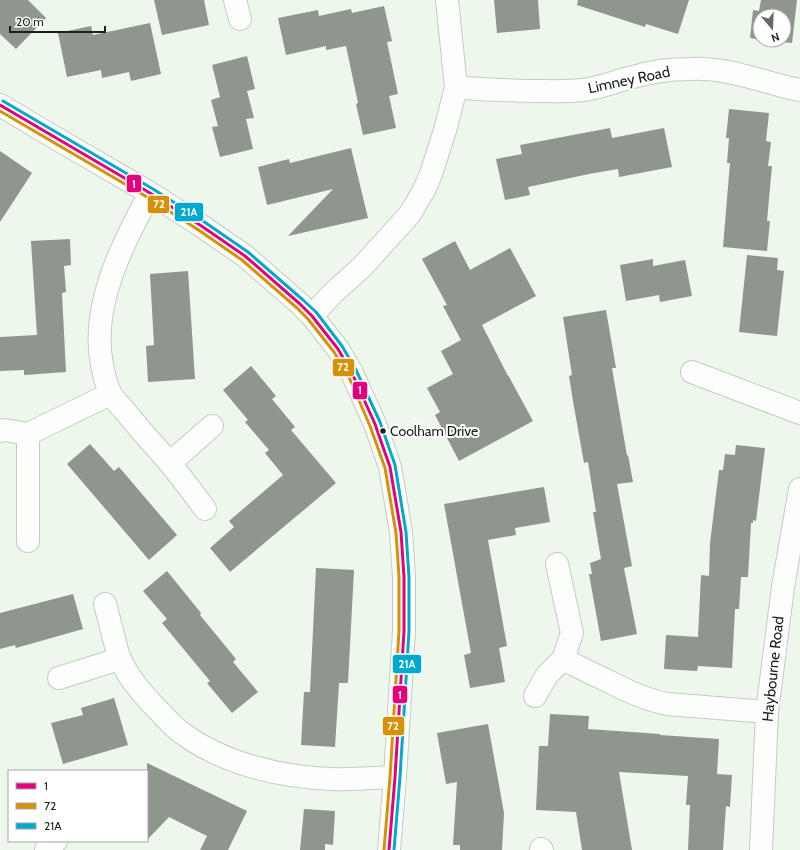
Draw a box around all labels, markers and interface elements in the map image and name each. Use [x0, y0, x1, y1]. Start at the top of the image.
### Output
scale bar [10, 8, 105, 34]
north arrow [752, 8, 792, 48]
text: 20 m [16, 14, 44, 29]
text: N [769, 30, 781, 45]
street label: Limney Road [586, 63, 672, 97]
line badge: 1 [126, 174, 142, 193]
text: 1 [132, 177, 136, 191]
line badge: 72 [147, 195, 170, 214]
text: 72 [153, 197, 165, 211]
line badge: 21A [174, 202, 204, 222]
text: 21A [181, 205, 197, 219]
line badge: 72 [332, 358, 355, 377]
text: 72 [337, 360, 349, 374]
line badge: 1 [352, 381, 368, 400]
text: 1 [358, 383, 362, 397]
place label: Coolham Drive [390, 422, 478, 440]
marker: Coolham Drive [378, 426, 388, 436]
street label: Haybourne Road [759, 615, 787, 723]
line badge: 21A [392, 654, 422, 674]
text: 21A [399, 657, 415, 671]
line badge: 1 [392, 685, 408, 704]
text: 1 [398, 688, 402, 702]
line badge: 72 [382, 716, 405, 736]
text: 72 [387, 719, 399, 733]
legend [8, 770, 148, 842]
text: 1 [44, 778, 48, 793]
text: 72 [44, 798, 56, 813]
text: 21A [44, 818, 62, 833]

